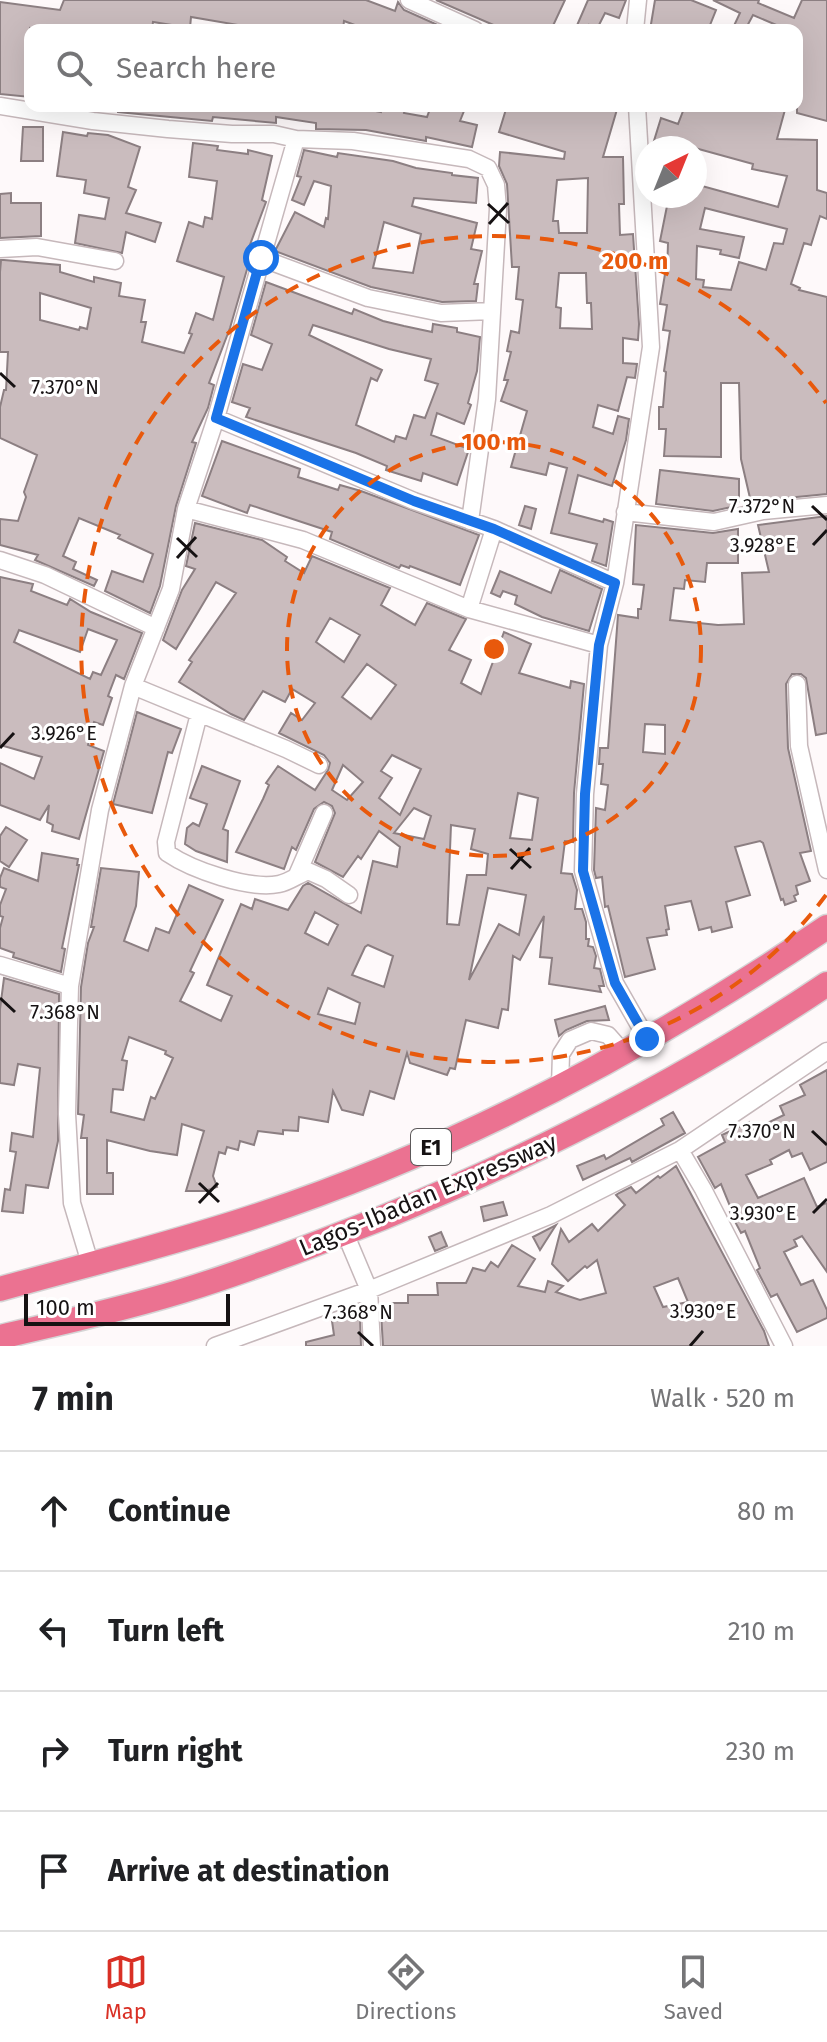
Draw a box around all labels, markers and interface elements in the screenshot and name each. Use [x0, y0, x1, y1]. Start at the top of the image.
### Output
search box [24, 24, 803, 112]
icon: search [52, 46, 96, 90]
text: Search here [116, 50, 276, 86]
north arrow [635, 136, 707, 208]
route start [243, 240, 279, 276]
text: 200 m [602, 247, 668, 275]
text: 7.370°N [31, 375, 99, 399]
text: 100 m [461, 428, 527, 456]
text: 7.372°N [729, 494, 795, 518]
text: 3.928°E [730, 533, 796, 557]
centre of rings [480, 635, 508, 663]
text: 3.926°E [31, 721, 97, 745]
text: 7.368°N [30, 1000, 100, 1024]
route end [629, 1021, 665, 1057]
text: 7.370°N [728, 1119, 796, 1143]
street label: Lagos-Ibadan Expressway [295, 1128, 561, 1262]
road number: E1 [411, 1129, 451, 1165]
text: 3.930°E [730, 1201, 796, 1225]
scale bar [24, 1290, 230, 1326]
text: 100 m [36, 1294, 95, 1321]
text: 3.930°E [670, 1299, 736, 1323]
text: 7.368°N [323, 1300, 393, 1324]
text: 7 min [32, 1378, 114, 1419]
text: Walk · 520 m [650, 1383, 795, 1414]
icon: ahead [32, 1489, 76, 1533]
text: Continue [108, 1493, 231, 1529]
text: 80 m [737, 1496, 795, 1527]
icon: left [32, 1609, 76, 1653]
text: Turn left [108, 1613, 224, 1649]
text: 210 m [728, 1616, 795, 1647]
icon: right [32, 1729, 76, 1773]
text: Turn right [108, 1733, 243, 1769]
text: 230 m [726, 1736, 795, 1767]
icon: arrive [32, 1849, 76, 1893]
text: Arrive at destination [108, 1853, 390, 1889]
tab: Map [104, 1950, 148, 2025]
tab: Directions [355, 1950, 456, 2025]
tab: Saved [664, 1950, 723, 2025]

